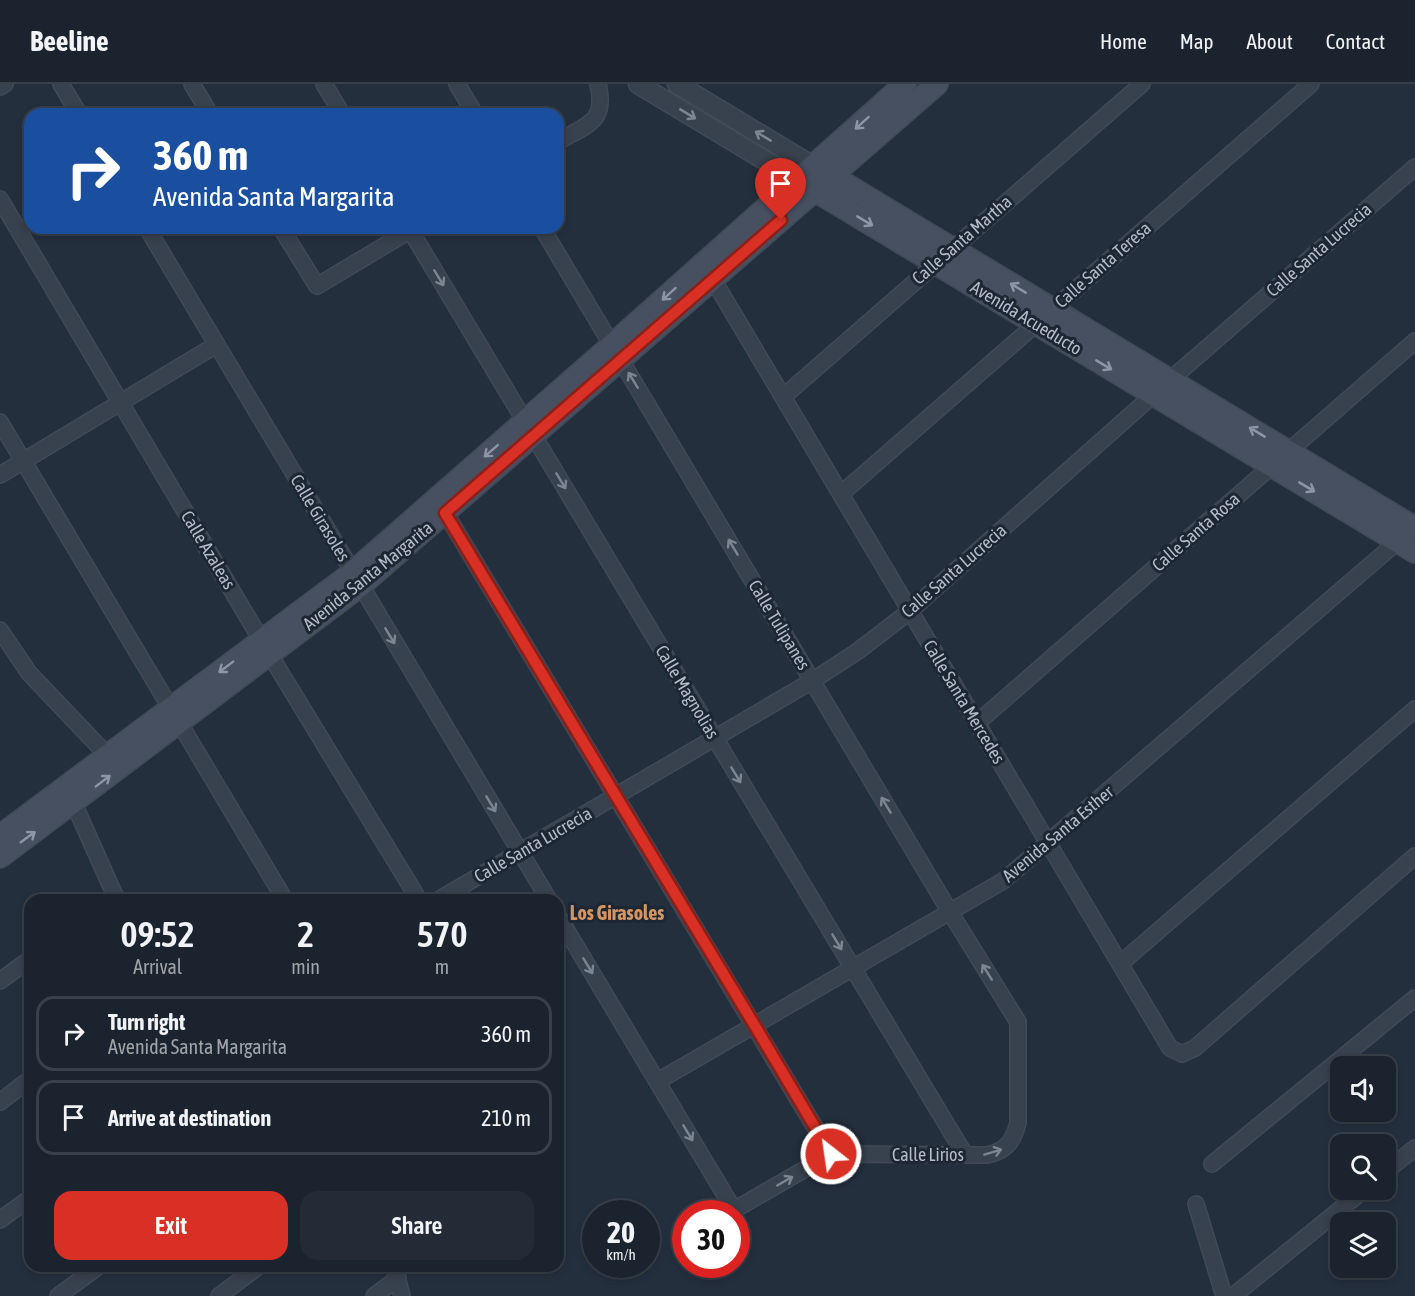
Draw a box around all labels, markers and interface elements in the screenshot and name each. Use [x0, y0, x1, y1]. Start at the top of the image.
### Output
text: Beeline [30, 25, 109, 57]
text: Home [1100, 29, 1147, 53]
text: Map [1180, 29, 1214, 53]
text: About [1247, 29, 1293, 53]
text: Contact [1326, 29, 1385, 53]
one-way arrow [679, 109, 696, 121]
one-way arrow [855, 116, 870, 130]
one-way arrow [755, 129, 772, 141]
text: 360 m [153, 131, 248, 179]
icon: right [54, 132, 132, 210]
pin [755, 158, 806, 220]
icon: arrive [764, 167, 797, 200]
text: Avenida Santa Margarita [153, 181, 395, 212]
street label: Calle Santa Martha [908, 191, 1016, 289]
street label: Calle Santa Lucrecia [1262, 198, 1375, 301]
one-way arrow [856, 215, 873, 227]
street label: Calle Santa Teresa [1050, 217, 1155, 312]
one-way arrow [433, 269, 445, 286]
street label: Avenida Acueducto [967, 276, 1086, 359]
one-way arrow [1010, 282, 1027, 294]
one-way arrow [662, 287, 677, 301]
one-way arrow [1095, 359, 1112, 371]
one-way arrow [627, 372, 639, 389]
one-way arrow [1249, 426, 1266, 438]
one-way arrow [484, 444, 499, 458]
street label: Calle Girasoles [286, 471, 355, 565]
one-way arrow [555, 472, 567, 489]
one-way arrow [1298, 482, 1315, 494]
street label: Calle Santa Rosa [1148, 488, 1244, 575]
street label: Calle Azaleas [177, 507, 240, 593]
street label: Avenida Santa Margarita [298, 517, 437, 634]
street label: Calle Santa Lucrecia [897, 519, 1010, 622]
one-way arrow [726, 539, 738, 556]
street label: Calle Tulipanes [744, 576, 814, 674]
one-way arrow [385, 627, 397, 644]
street label: Calle Santa Mercedes [919, 636, 1010, 767]
street label: Calle Magnolias [651, 641, 724, 742]
one-way arrow [219, 661, 235, 674]
one-way arrow [731, 766, 743, 783]
one-way arrow [95, 775, 111, 788]
street label: Avenida Santa Esther [998, 781, 1118, 886]
one-way arrow [485, 795, 497, 812]
one-way arrow [880, 797, 892, 814]
street label: Calle Santa Lucrecia [470, 802, 595, 887]
one-way arrow [20, 830, 36, 843]
district label: Los Girasoles [570, 901, 664, 924]
text: 09:52 [121, 913, 195, 955]
text: 2 [297, 913, 314, 955]
text: 570 [417, 913, 467, 955]
one-way arrow [831, 933, 843, 950]
text: Arrival [133, 955, 182, 978]
text: min [291, 955, 320, 978]
text: m [435, 955, 449, 978]
one-way arrow [582, 957, 594, 974]
one-way arrow [980, 964, 992, 981]
text: Turn right [108, 1009, 185, 1035]
icon: right [57, 1017, 90, 1050]
text: 360 m [481, 1021, 531, 1047]
text: Avenida Santa Margarita [108, 1035, 287, 1058]
map controls [1330, 1056, 1396, 1278]
button: sound [1330, 1056, 1396, 1122]
icon: arrive [57, 1101, 90, 1134]
text: Arrive at destination [108, 1105, 271, 1131]
text: 210 m [481, 1105, 531, 1131]
position arrow [799, 1122, 863, 1186]
one-way arrow [683, 1124, 695, 1141]
button: search [1330, 1134, 1396, 1200]
street label: Calle Lirios [892, 1144, 964, 1165]
one-way arrow [983, 1146, 1002, 1157]
one-way arrow [776, 1174, 793, 1186]
button: Exit [54, 1191, 288, 1260]
button: Share [300, 1191, 534, 1260]
speed limit sign: 30 [672, 1200, 750, 1278]
button: layers [1330, 1212, 1396, 1278]
text: 20 [607, 1215, 635, 1249]
text: km/h [606, 1246, 636, 1263]

